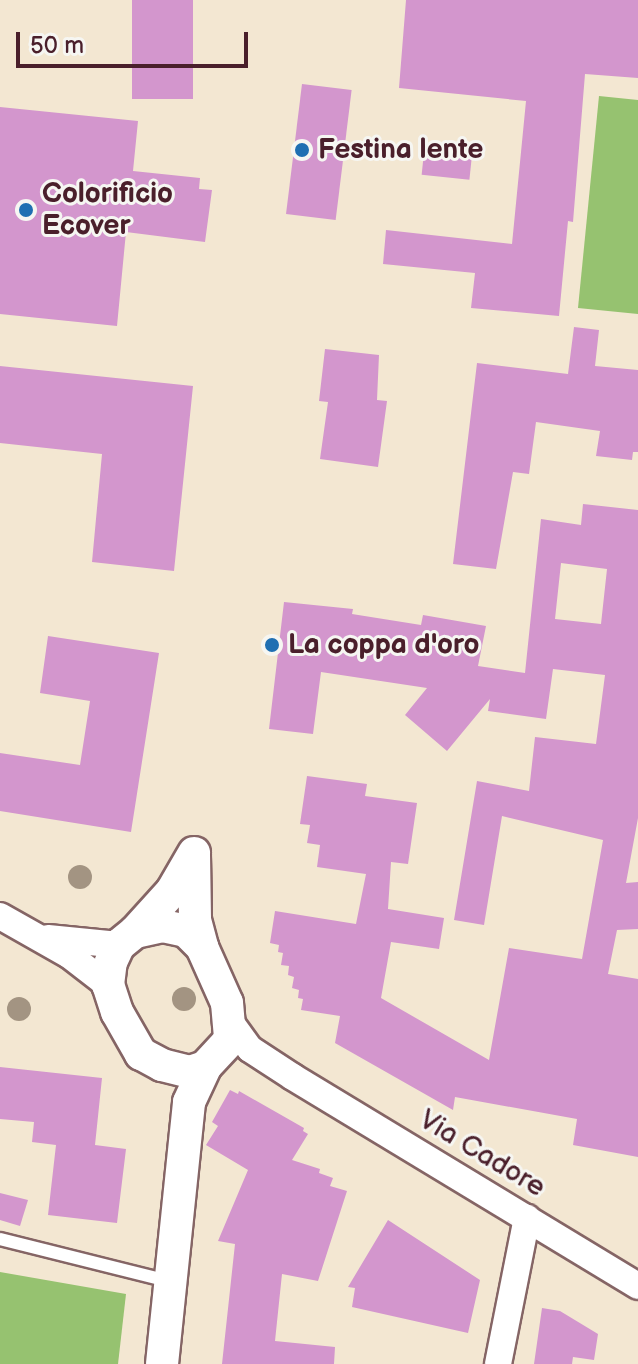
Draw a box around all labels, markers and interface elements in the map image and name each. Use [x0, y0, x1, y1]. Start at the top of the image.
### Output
scale bar [20, 16, 252, 66]
text: 50 m [30, 31, 84, 60]
place label: Festina lente [318, 133, 483, 167]
marker: Festina lente [293, 141, 311, 159]
place label: Colorificio Ecover [42, 177, 173, 243]
marker: Colorificio Ecover [17, 201, 35, 219]
place label: La coppa d'oro [288, 628, 479, 662]
marker: La coppa d'oro [263, 636, 281, 654]
street label: Via Cadore [413, 1103, 551, 1205]

